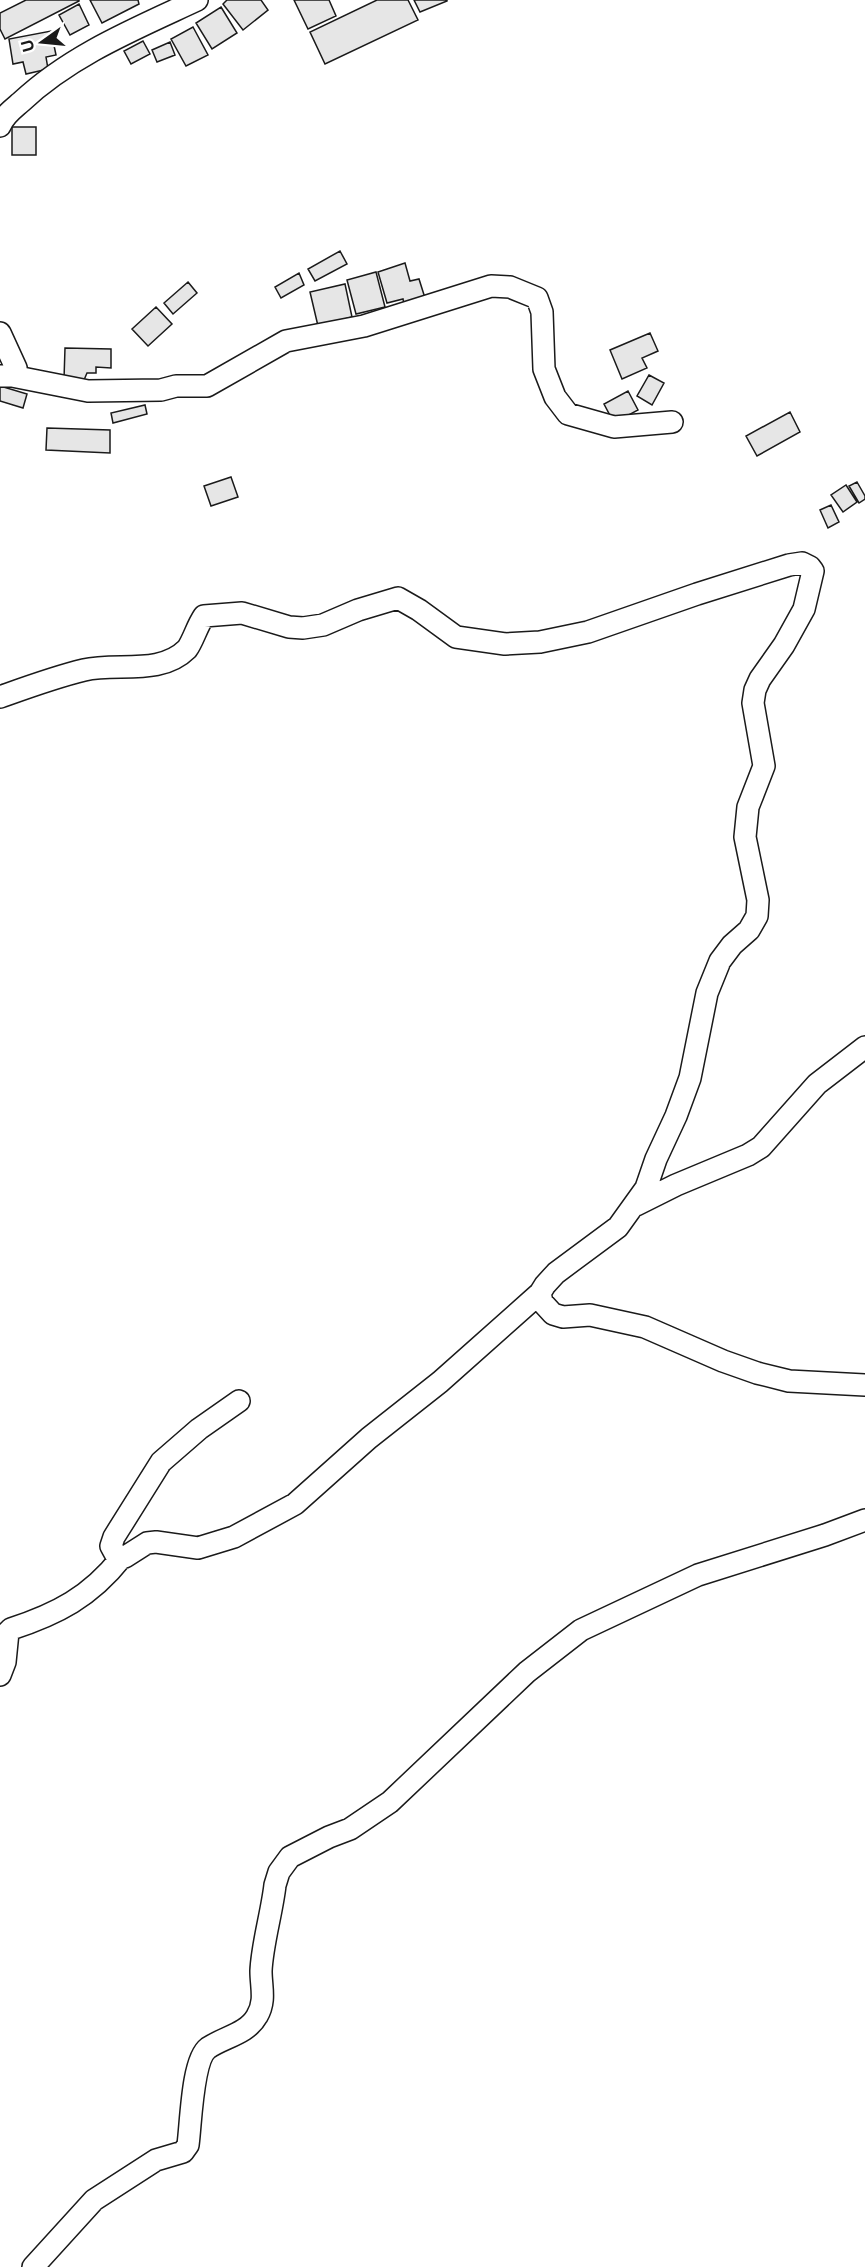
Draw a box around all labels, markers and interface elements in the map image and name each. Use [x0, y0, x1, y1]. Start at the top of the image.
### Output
north arrow [12, 12, 72, 72]
text: U [16, 38, 39, 54]

